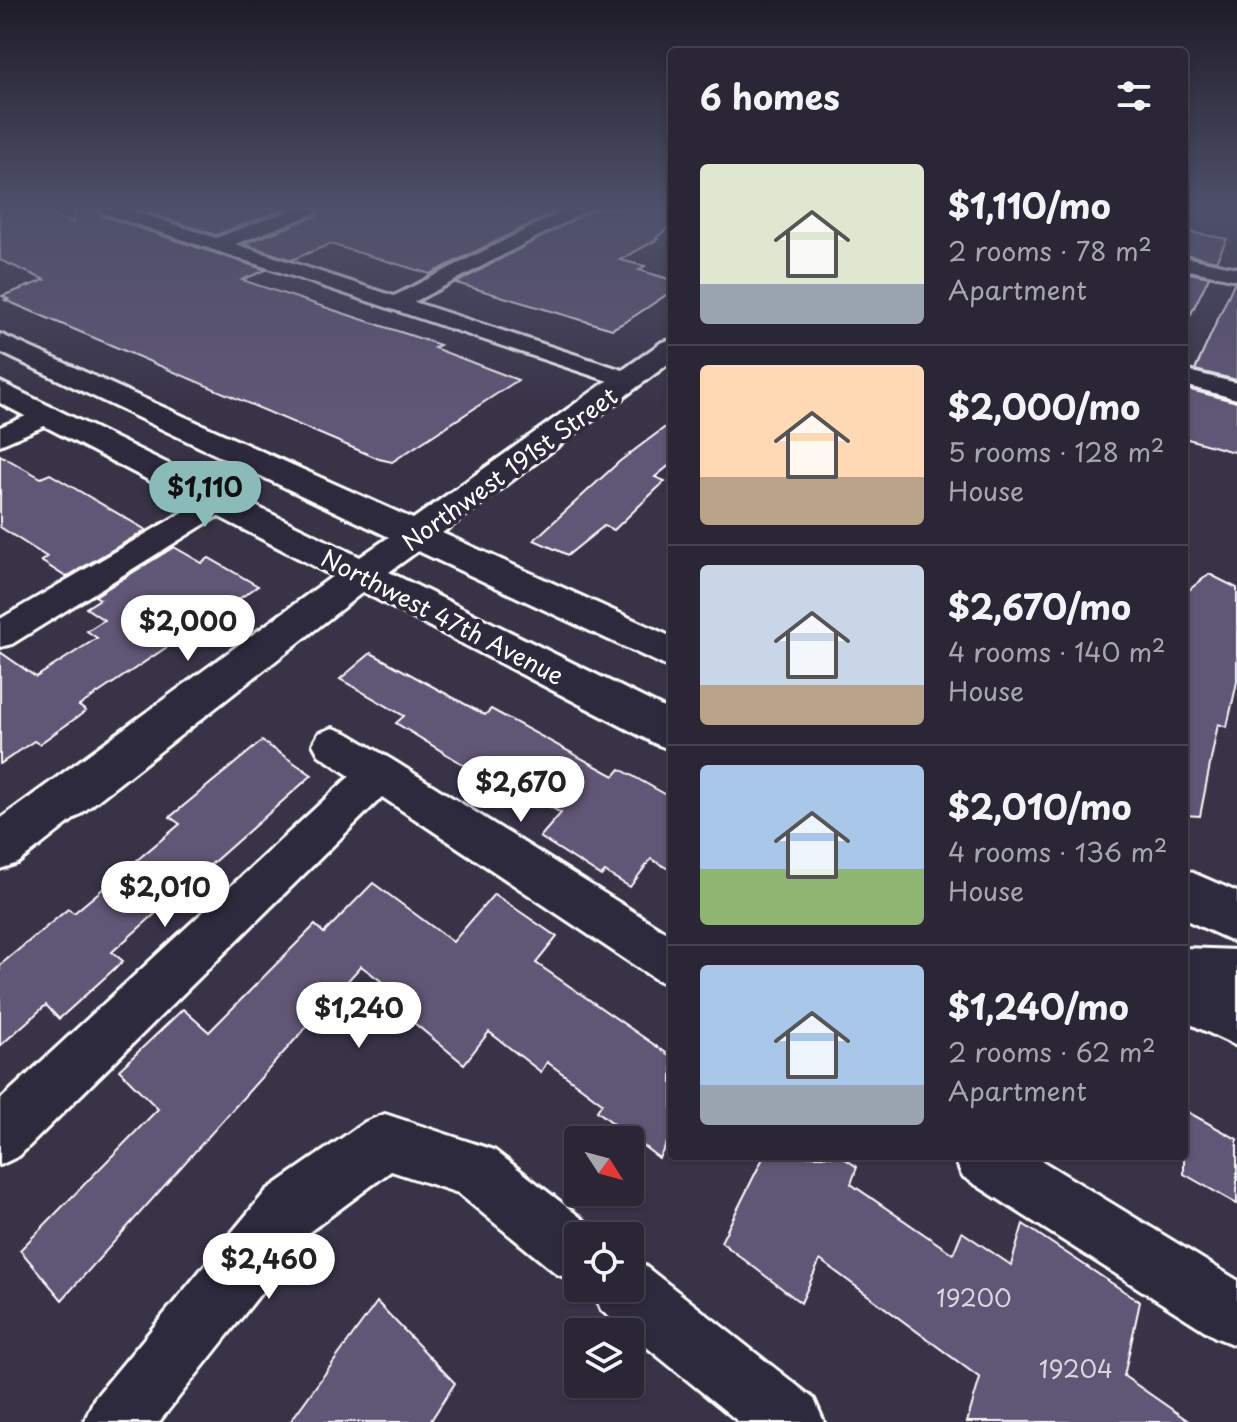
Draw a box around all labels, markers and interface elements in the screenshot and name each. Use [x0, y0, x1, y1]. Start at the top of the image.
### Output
text: 6 homes [700, 70, 840, 122]
icon: filters [1112, 74, 1156, 118]
text: $1,110/mo [948, 179, 1111, 231]
icon: home [764, 196, 860, 292]
text: 2 rooms · 78 m² [948, 231, 1152, 270]
text: Apartment [948, 270, 1087, 309]
street label: Northwest 191st Street [394, 377, 624, 559]
text: $2,000/mo [948, 380, 1140, 432]
icon: home [764, 397, 860, 493]
text: 5 rooms · 128 m² [948, 432, 1164, 471]
pin: $1,110 [140, 461, 270, 529]
text: $1,110 [167, 467, 243, 506]
text: House [948, 471, 1024, 510]
street label: Northwest 47th Avenue [315, 539, 571, 693]
text: $2,670/mo [948, 580, 1131, 632]
pin: $2,000 [123, 595, 253, 663]
icon: home [764, 597, 860, 693]
text: $2,000 [139, 601, 237, 640]
text: 4 rooms · 140 m² [948, 632, 1166, 671]
text: House [948, 671, 1024, 710]
pin: $2,670 [456, 756, 586, 824]
text: $2,670 [475, 762, 567, 801]
text: $2,010/mo [948, 780, 1132, 832]
icon: home [764, 797, 860, 893]
text: 4 rooms · 136 m² [948, 832, 1168, 871]
pin: $2,010 [100, 861, 230, 929]
text: $2,010 [119, 867, 211, 906]
text: House [948, 871, 1024, 910]
text: $1,240/mo [948, 980, 1129, 1032]
pin: $1,240 [294, 982, 424, 1050]
text: $1,240 [314, 988, 404, 1027]
icon: home [764, 997, 860, 1093]
text: 2 rooms · 62 m² [948, 1032, 1156, 1071]
text: Apartment [948, 1071, 1087, 1110]
north arrow [564, 1126, 644, 1206]
map controls [564, 1126, 644, 1398]
button: locate [564, 1222, 644, 1302]
pin: $2,460 [204, 1233, 334, 1301]
text: $2,460 [221, 1239, 317, 1278]
house number: 19200 [936, 1279, 1012, 1315]
button: layers [564, 1318, 644, 1398]
house number: 19204 [1039, 1350, 1113, 1386]

